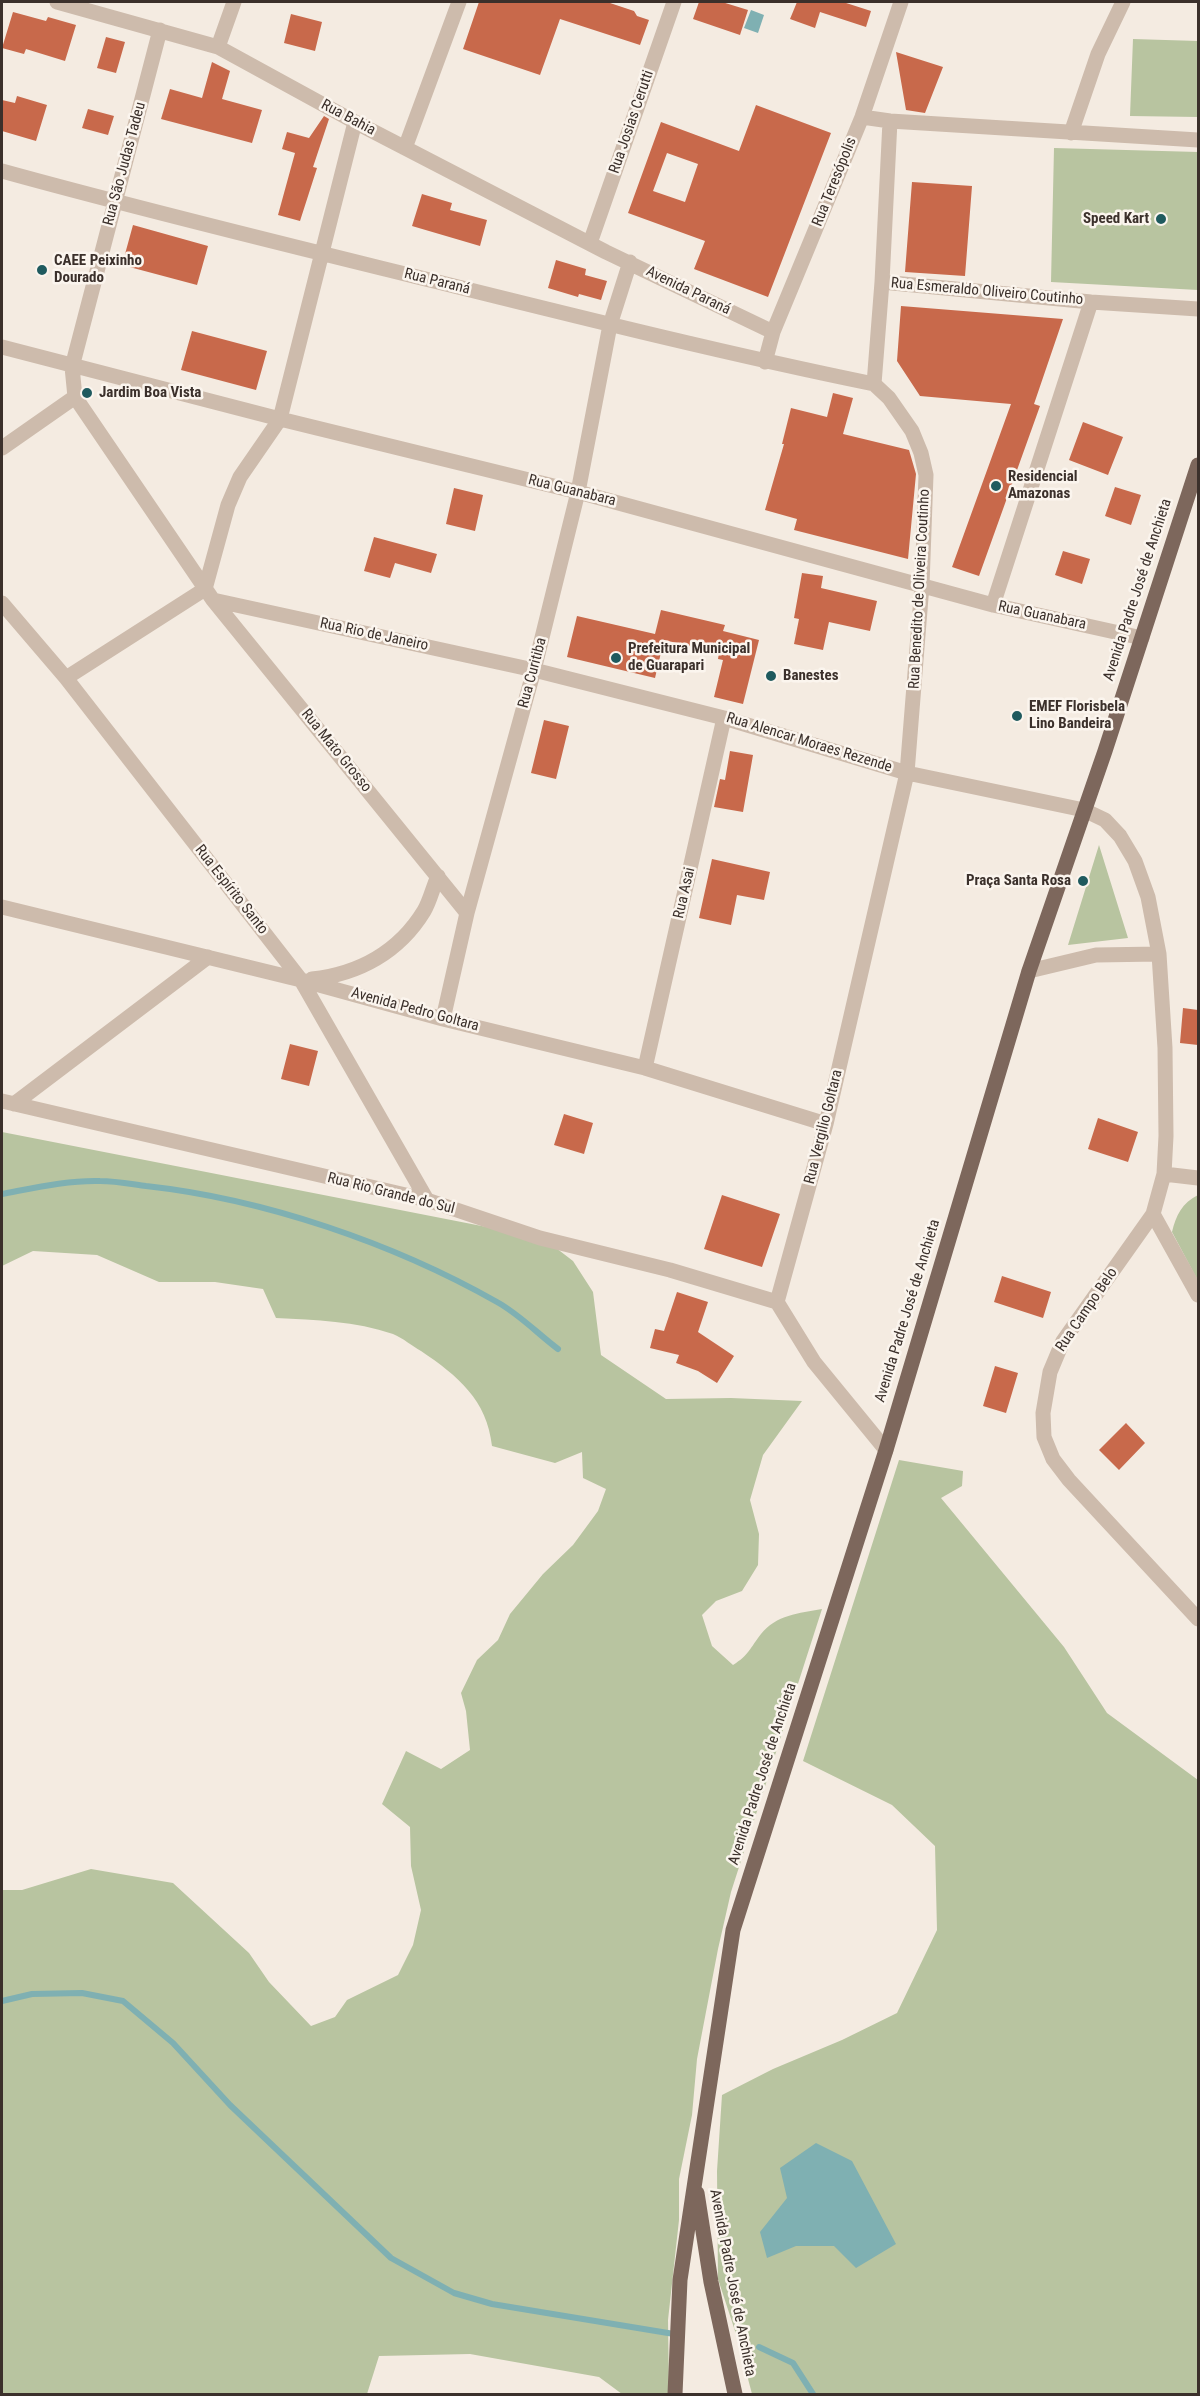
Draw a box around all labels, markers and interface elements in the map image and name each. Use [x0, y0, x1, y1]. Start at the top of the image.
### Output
street label: Rua Josias Cerutti [606, 68, 658, 176]
street label: Rua Bahia [318, 96, 378, 140]
street label: Rua São Judas Tadeu [100, 100, 150, 228]
street label: Rua Teresópolis [809, 135, 861, 229]
place label: Speed Kart [1083, 210, 1149, 228]
marker: Speed Kart [1154, 212, 1168, 226]
place label: CAEE Peixinho Dourado [54, 252, 142, 287]
marker: CAEE Peixinho Dourado [35, 263, 49, 277]
street label: Avenida Paraná [643, 263, 733, 319]
street label: Rua Paraná [402, 265, 472, 299]
street label: Rua Esmeraldo Oliveiro Coutinho [890, 275, 1084, 309]
place label: Jardim Boa Vista [99, 384, 201, 402]
marker: Jardim Boa Vista [80, 386, 94, 400]
place label: Residencial Amazonas [1008, 468, 1078, 503]
street label: Rua Guanabara [526, 471, 618, 511]
marker: Residencial Amazonas [989, 479, 1003, 493]
street label: Rua Benedito de Oliveira Coutinho [906, 489, 934, 689]
street label: Avenida Padre José de Anchieta [1100, 497, 1176, 683]
street label: Rua Guanabara [996, 598, 1088, 634]
street label: Rua Rio de Janeiro [318, 615, 430, 655]
street label: Rua Curitiba [515, 636, 551, 710]
place label: Prefeitura Municipal de Guarapari [628, 640, 750, 675]
marker: Prefeitura Municipal de Guarapari [609, 651, 623, 665]
place label: Banestes [783, 667, 838, 685]
marker: Banestes [764, 669, 778, 683]
place label: EMEF Florisbela Lino Bandeira [1029, 698, 1125, 733]
street label: Rua Mato Grosso [297, 706, 375, 796]
street label: Rua Alencar Moraes Rezende [724, 709, 894, 777]
marker: EMEF Florisbela Lino Bandeira [1010, 709, 1024, 723]
street label: Rua Espírito Santo [191, 842, 271, 938]
street label: Rua Asai [670, 866, 700, 920]
place label: Praça Santa Rosa [966, 872, 1071, 890]
marker: Praça Santa Rosa [1076, 874, 1090, 888]
street label: Avenida Pedro Goltara [349, 984, 481, 1036]
street label: Rua Vergilio Goltara [801, 1068, 847, 1186]
street label: Rua Rio Grande do Sul [325, 1169, 457, 1219]
street label: Avenida Padre José de Anchieta [872, 1217, 944, 1405]
street label: Rua Campo Belo [1052, 1265, 1122, 1355]
street label: Avenida Padre José de Anchieta [725, 1681, 801, 1867]
street label: Avenida Padre José de Anchieta [705, 2188, 759, 2378]

